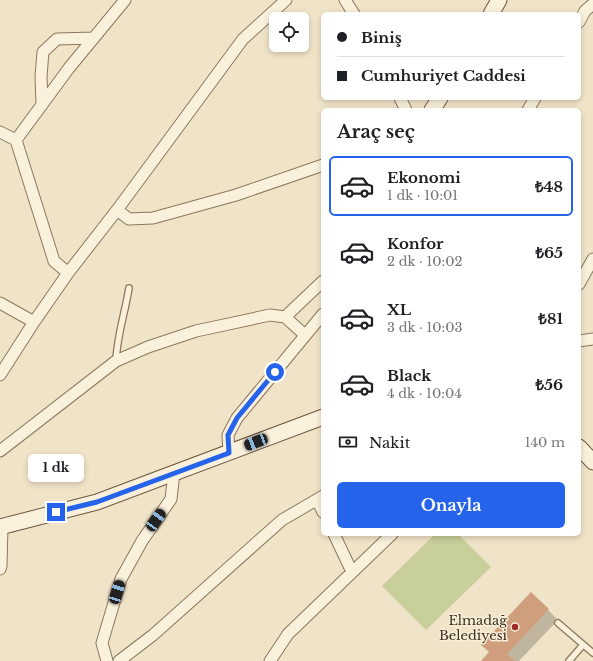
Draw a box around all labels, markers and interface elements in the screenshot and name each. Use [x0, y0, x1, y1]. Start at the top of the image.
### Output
map controls [269, 12, 309, 52]
button: locate [269, 12, 309, 52]
text: Biniş [361, 28, 402, 47]
text: Cumhuriyet Caddesi [361, 66, 526, 85]
text: Araç seç [337, 121, 415, 143]
icon: car [339, 168, 375, 204]
text: Ekonomi [387, 168, 461, 187]
text: ₺48 [535, 177, 563, 196]
text: 1 dk · 10:01 [387, 187, 458, 204]
icon: car [339, 234, 375, 270]
text: Konfor [387, 234, 444, 253]
text: ₺65 [535, 243, 563, 262]
text: 2 dk · 10:02 [387, 253, 463, 270]
icon: car [339, 300, 375, 336]
text: XL [387, 300, 411, 319]
text: ₺81 [538, 309, 563, 328]
text: 3 dk · 10:03 [387, 319, 463, 336]
route start [266, 363, 284, 381]
icon: car [339, 366, 375, 402]
text: Black [387, 366, 431, 385]
text: ₺56 [535, 375, 563, 394]
text: 4 dk · 10:04 [387, 385, 462, 402]
icon: cash [337, 431, 359, 453]
car [243, 432, 269, 452]
text: Nakit [369, 433, 410, 452]
text: 140 m [525, 434, 565, 451]
callout: 1 dk [28, 454, 84, 482]
text: 1 dk [43, 459, 69, 476]
button: Onayla [337, 482, 565, 528]
route end [47, 503, 65, 521]
car [144, 507, 168, 533]
car [108, 579, 126, 605]
place label: Elmadağ Belediyesi [439, 612, 508, 644]
marker: Elmadağ Belediyesi [510, 622, 520, 632]

